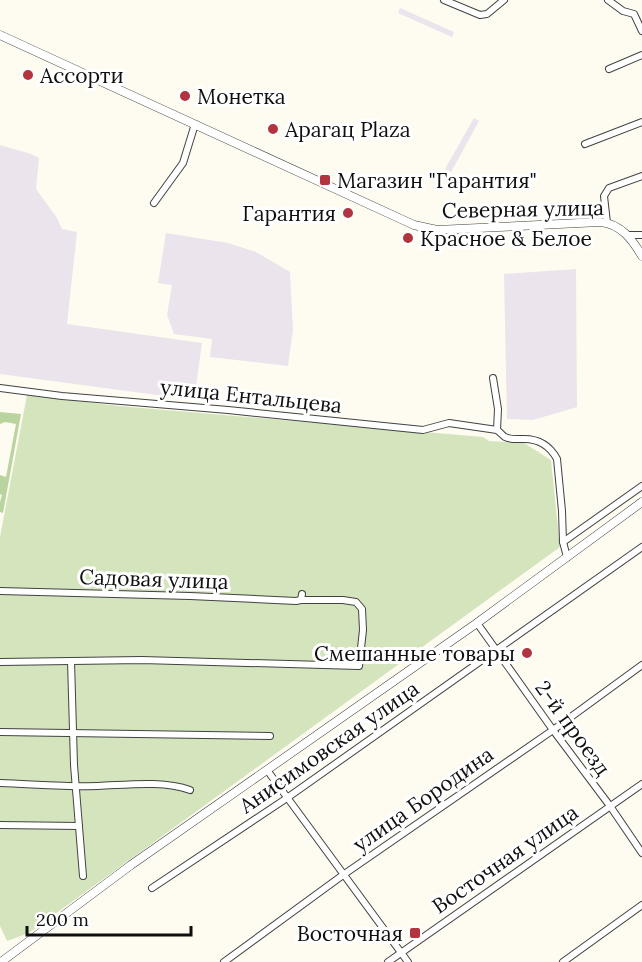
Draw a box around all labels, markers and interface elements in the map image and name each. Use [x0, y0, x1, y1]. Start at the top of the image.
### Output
place label: Ассорти [39, 62, 124, 89]
marker: Ассорти [21, 68, 35, 82]
place label: Монетка [197, 83, 286, 110]
marker: Монетка [178, 89, 192, 103]
place label: Арагац Plaza [284, 116, 411, 143]
marker: Арагац Plaza [266, 122, 280, 136]
place label: Магазин "Гарантия" [337, 167, 537, 194]
marker: Магазин "Гарантия" [318, 173, 332, 187]
street label: Северная улица [442, 194, 604, 224]
place label: Гарантия [242, 200, 336, 227]
marker: Гарантия [341, 206, 355, 220]
place label: Красное & Белое [420, 225, 592, 252]
marker: Красное & Белое [401, 231, 415, 245]
street label: улица Ентальцева [159, 373, 343, 419]
street label: Садовая улица [79, 563, 229, 595]
place label: Смешанные товары [314, 640, 515, 667]
marker: Смешанные товары [520, 646, 534, 660]
street label: Анисимовская улица [233, 675, 424, 820]
street label: 2-й проезд [529, 675, 617, 781]
street label: улица Бородина [347, 740, 499, 858]
street label: Восточная улица [427, 798, 583, 919]
scale bar [27, 899, 190, 937]
text: 200 m [36, 908, 89, 931]
place label: Восточная [297, 920, 403, 947]
marker: Восточная [408, 926, 422, 940]

